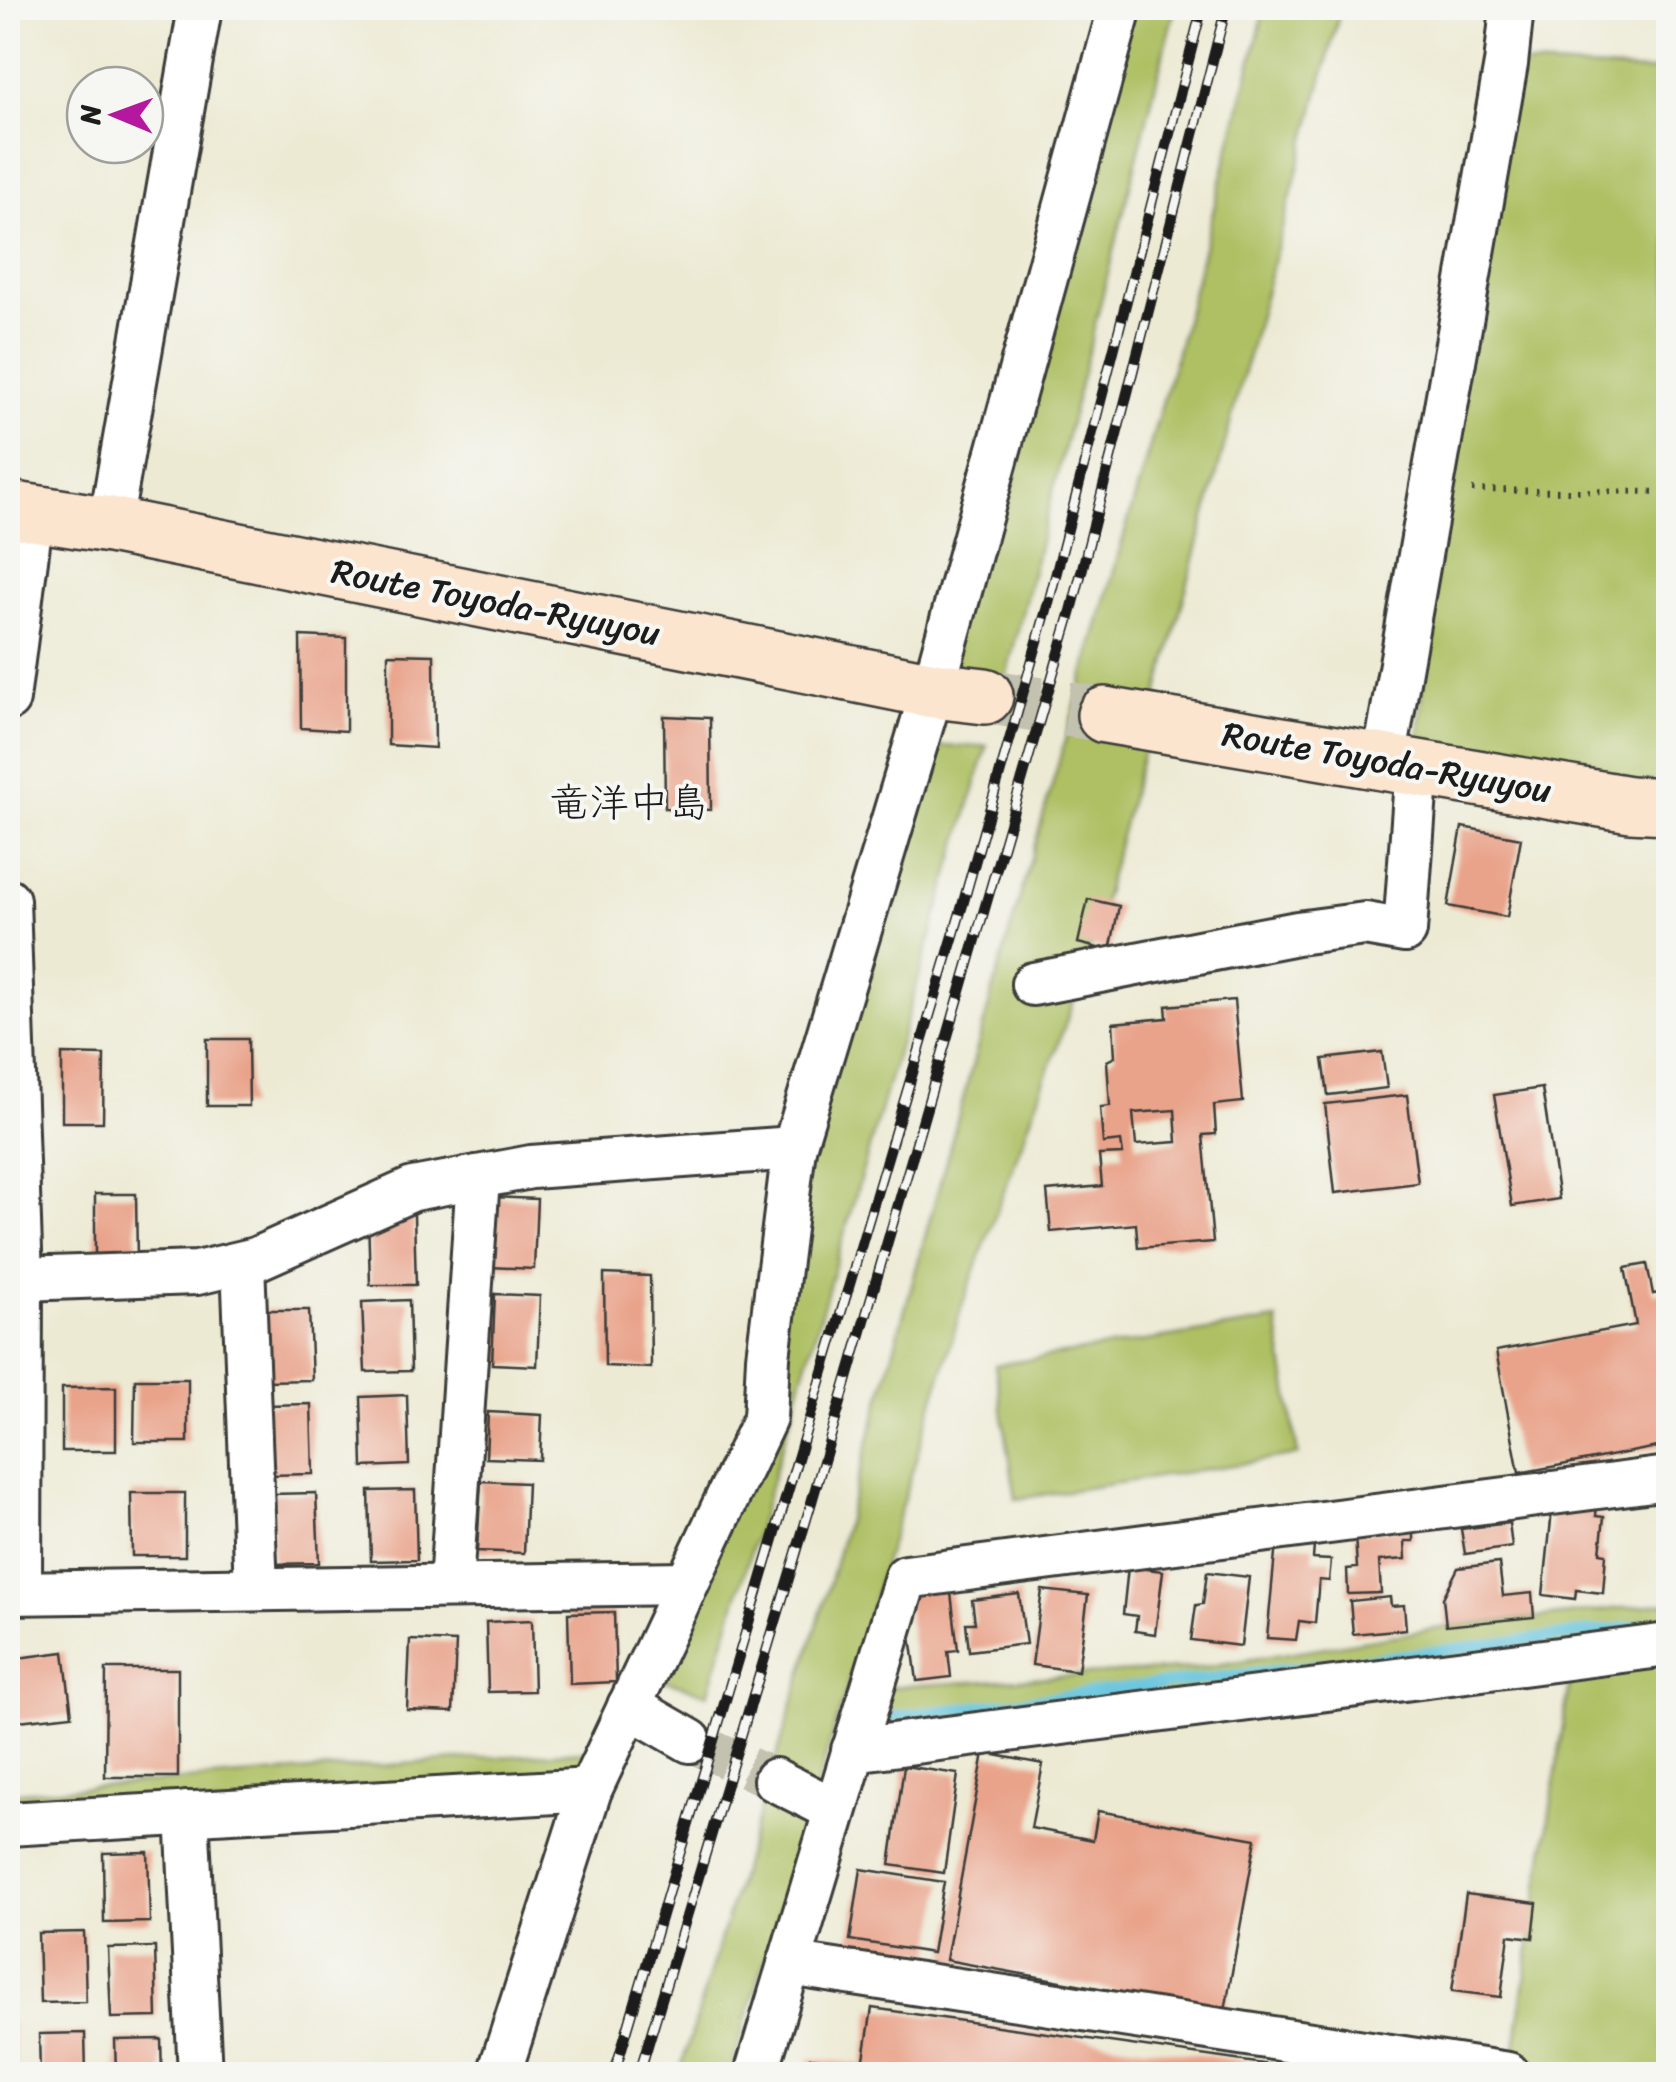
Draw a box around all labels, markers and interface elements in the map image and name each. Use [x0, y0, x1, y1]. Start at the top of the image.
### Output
north arrow [65, 65, 165, 165]
text: N [66, 104, 115, 126]
street label: Route Toyoda-Ryuyou [326, 540, 666, 664]
street label: Route Toyoda-Ryuyou [1217, 703, 1557, 822]
district label: 竜洋中島 [549, 767, 709, 838]

